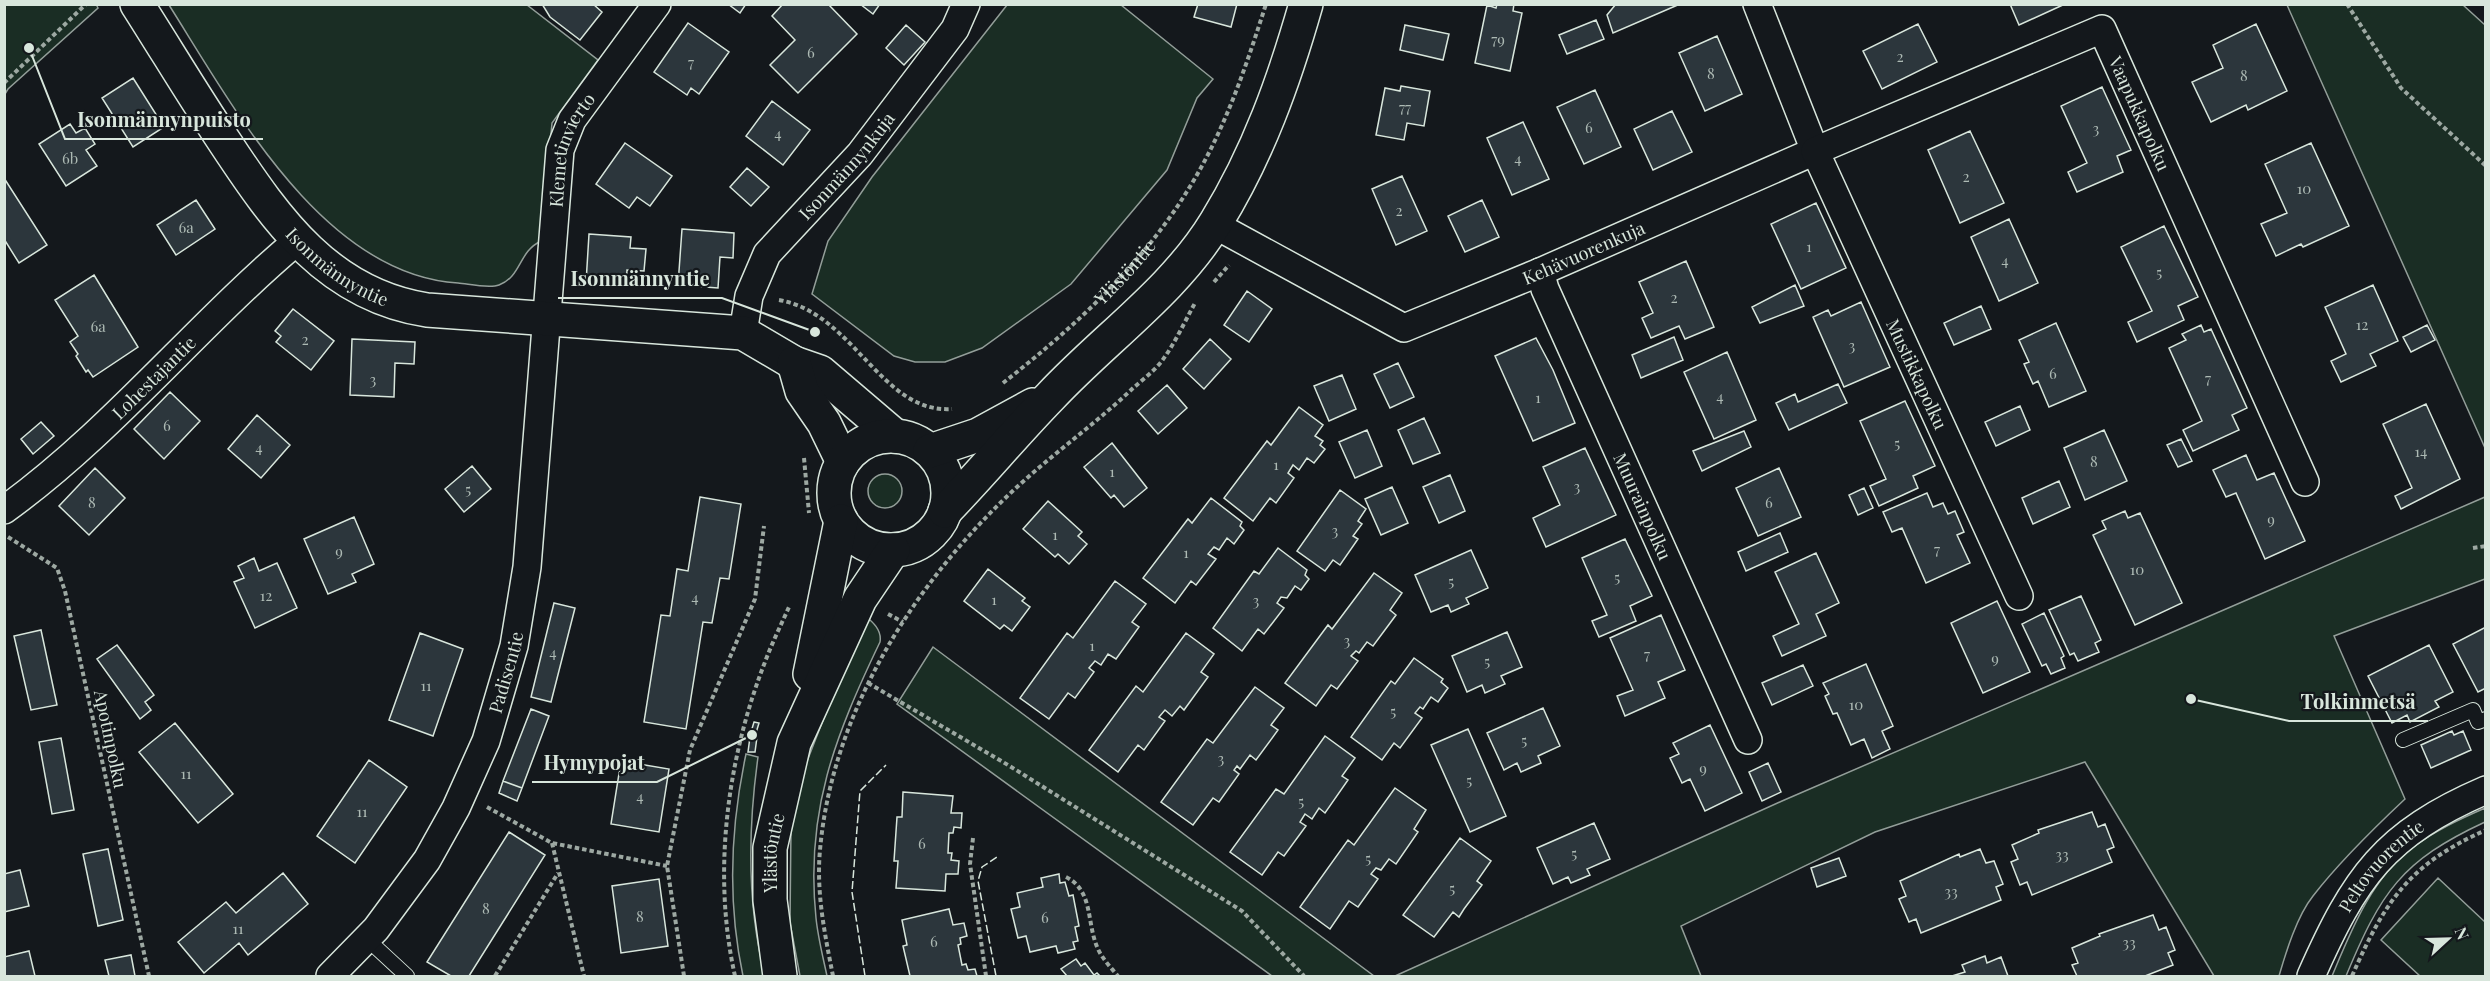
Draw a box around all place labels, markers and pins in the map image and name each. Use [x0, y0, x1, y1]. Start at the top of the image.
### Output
callout: Isonmännynpuisto [65, 101, 263, 139]
callout: Isonmännyntie [558, 260, 722, 298]
callout: Tolkinmetsä [2289, 683, 2428, 721]
callout: Hymypojat [532, 744, 657, 782]

